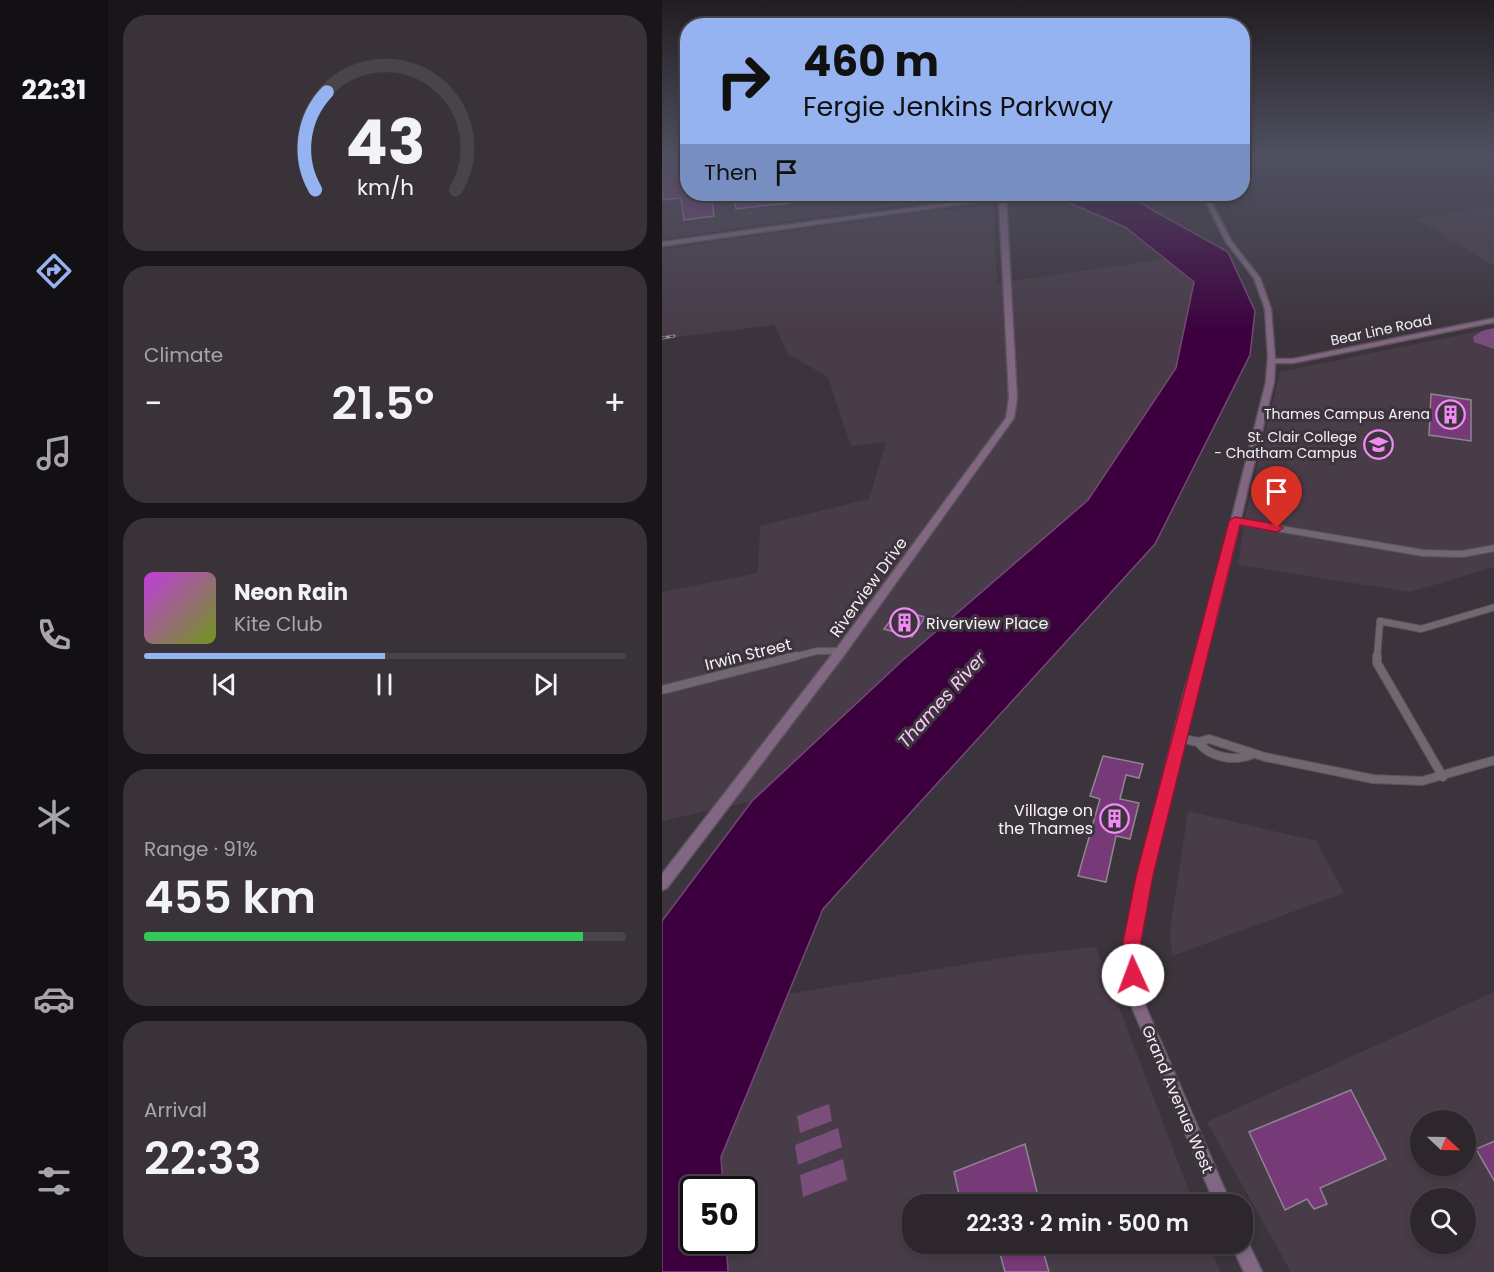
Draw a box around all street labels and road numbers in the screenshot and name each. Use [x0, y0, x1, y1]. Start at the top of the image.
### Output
street label: Bear Line Road [1329, 310, 1433, 350]
street label: Riverview Drive [824, 532, 913, 642]
street label: Irwin Street [702, 633, 794, 676]
street label: Grand Avenue West [1136, 1022, 1219, 1177]

